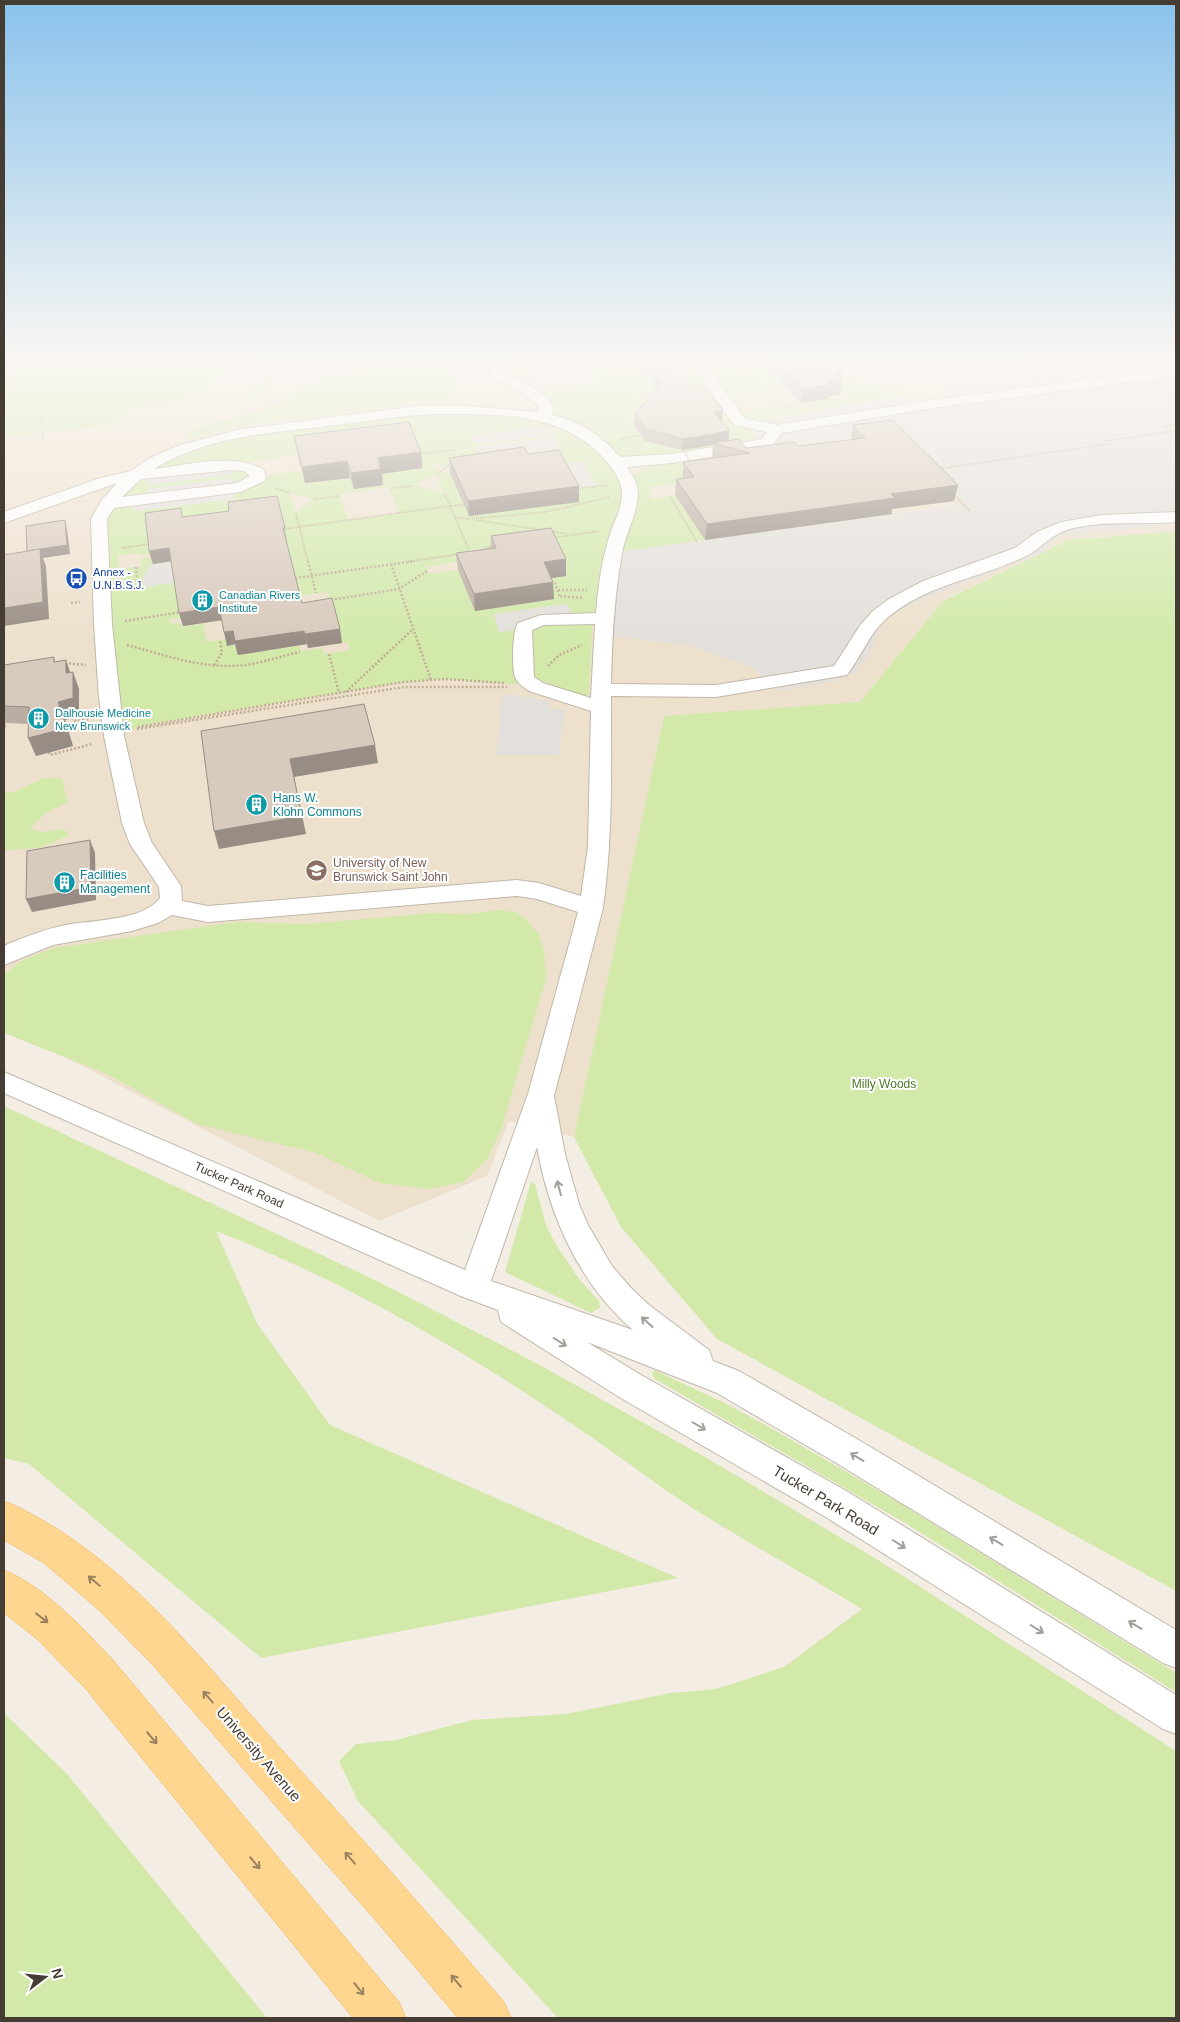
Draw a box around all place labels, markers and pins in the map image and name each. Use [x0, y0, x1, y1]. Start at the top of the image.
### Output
bus stop icon: Annex - U.N.B.S.J. [65, 566, 89, 590]
place label: Annex - U.N.B.S.J. [93, 566, 144, 591]
building icon: Canadian Rivers Institute [191, 589, 215, 613]
place label: Canadian Rivers Institute [219, 589, 301, 614]
building icon: Dalhousie Medicine New Brunswick [27, 707, 51, 731]
place label: Dalhousie Medicine New Brunswick [55, 707, 151, 732]
place label: Hans W. Klohn Commons [273, 791, 362, 819]
building icon: Hans W. Klohn Commons [245, 793, 269, 817]
place label: University of New Brunswick Saint John [333, 856, 448, 884]
school or university icon: University of New Brunswick Saint John [305, 858, 329, 882]
place label: Facilities Management [80, 868, 151, 896]
building icon: Facilities Management [52, 870, 76, 894]

